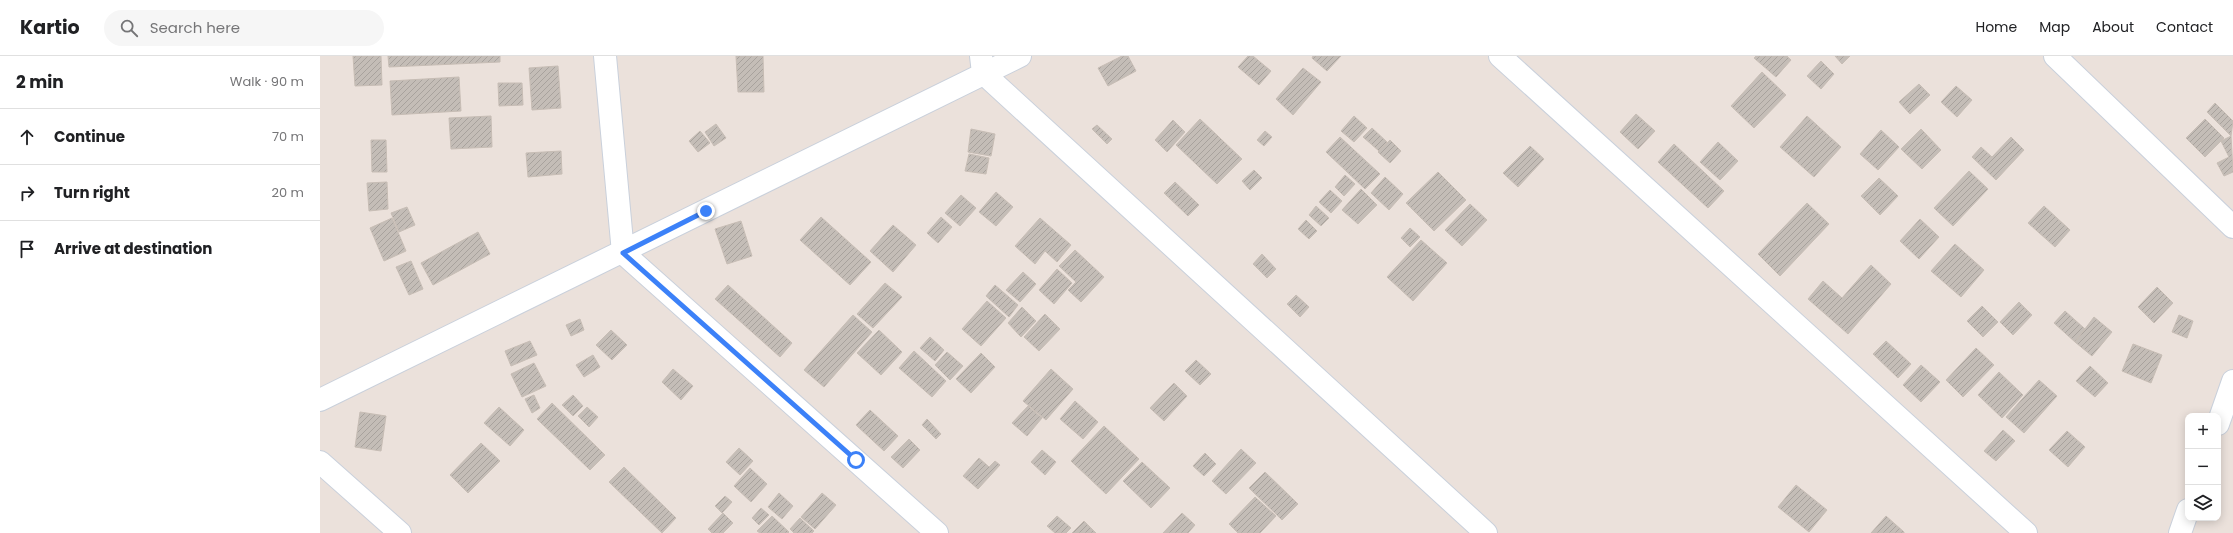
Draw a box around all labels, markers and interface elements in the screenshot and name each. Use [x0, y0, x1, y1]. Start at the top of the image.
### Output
search box [104, 10, 384, 46]
text: Kartio [20, 14, 80, 41]
icon: search [118, 17, 140, 39]
text: Search here [150, 17, 240, 38]
text: Home [1975, 17, 2017, 37]
text: Map [2039, 17, 2070, 37]
text: About [2092, 17, 2134, 37]
text: Contact [2156, 17, 2213, 37]
text: 2 min [16, 70, 64, 94]
text: Walk · 90 m [230, 72, 304, 91]
icon: ahead [16, 126, 38, 148]
text: Continue [54, 126, 125, 147]
text: 70 m [272, 127, 304, 146]
icon: right [16, 182, 38, 204]
text: Turn right [54, 182, 130, 203]
text: 20 m [271, 183, 304, 202]
route end [697, 202, 715, 220]
icon: arrive [16, 238, 38, 260]
text: Arrive at destination [54, 238, 212, 259]
map controls [2185, 413, 2221, 521]
button: + [2185, 413, 2221, 449]
button: − [2185, 449, 2221, 485]
route start [847, 451, 865, 469]
button: layers [2185, 485, 2221, 521]

